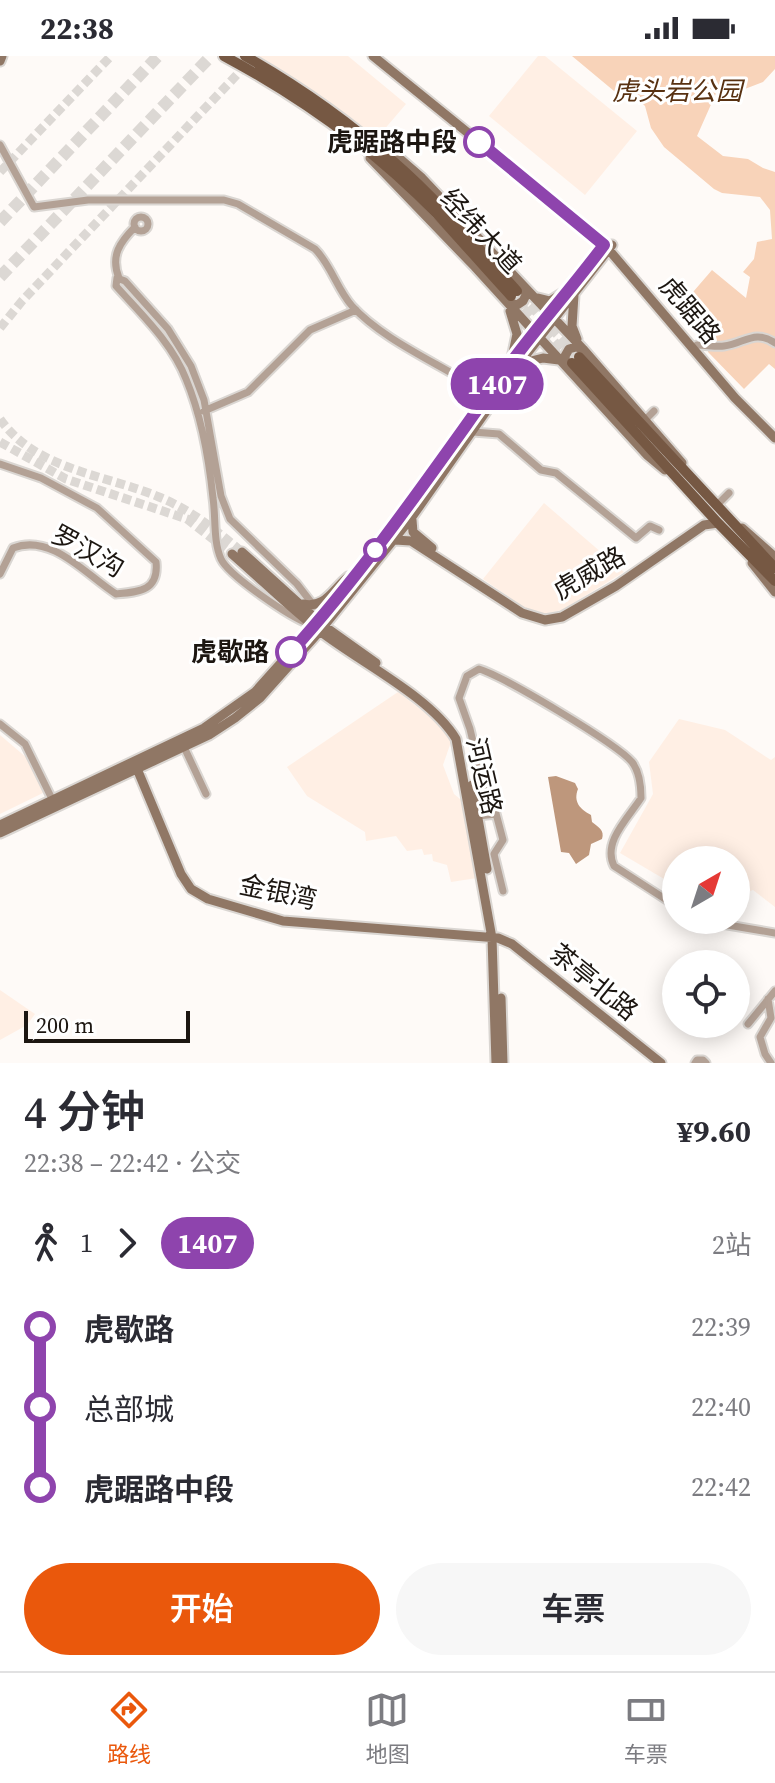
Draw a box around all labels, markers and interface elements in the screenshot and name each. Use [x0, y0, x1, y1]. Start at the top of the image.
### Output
text: 22:38 [40, 8, 114, 49]
park label: 虎头岩公园 [612, 73, 746, 109]
place label: 虎踞路中段 [327, 124, 457, 160]
marker: 虎踞路中段 [464, 127, 494, 157]
street label: 经纬大道 [432, 181, 530, 281]
street label: 虎踞路 [651, 269, 729, 351]
line badge: 1407 [441, 358, 553, 410]
text: 1407 [467, 365, 527, 403]
street label: 罗汉沟 [45, 516, 131, 586]
street label: 虎威路 [546, 538, 632, 608]
unlabelled marker [364, 539, 386, 561]
place label: 虎歇路 [191, 634, 269, 670]
marker: 虎歇路 [276, 637, 306, 667]
street label: 河运路 [458, 734, 510, 818]
north arrow [662, 846, 750, 934]
map controls [662, 846, 750, 1038]
street label: 金银湾 [236, 866, 320, 918]
street label: 茶亭北路 [542, 935, 646, 1029]
button: locate [662, 950, 750, 1038]
scale bar [24, 1007, 190, 1043]
text: 200 m [36, 1010, 94, 1040]
text: 4 分钟 [24, 1081, 145, 1142]
text: ¥9.60 [677, 1111, 751, 1152]
text: 22:38 – 22:42 · 公交 [24, 1145, 241, 1181]
icon: walk [24, 1221, 68, 1265]
icon: forward [105, 1221, 149, 1265]
text: 1407 [177, 1224, 238, 1262]
text: 1 [80, 1225, 93, 1261]
text: 2站 [712, 1227, 751, 1263]
text: 虎歇路 [84, 1309, 174, 1350]
text: 22:39 [691, 1309, 751, 1345]
text: 总部城 [84, 1389, 174, 1430]
text: 22:40 [691, 1389, 751, 1425]
text: 虎踞路中段 [84, 1469, 234, 1510]
text: 22:42 [691, 1469, 751, 1505]
button: 开始 [24, 1563, 380, 1655]
button: 车票 [396, 1563, 751, 1655]
tab: 路线 [107, 1688, 151, 1769]
tab: 地图 [365, 1688, 410, 1769]
tab: 车票 [624, 1688, 668, 1769]

